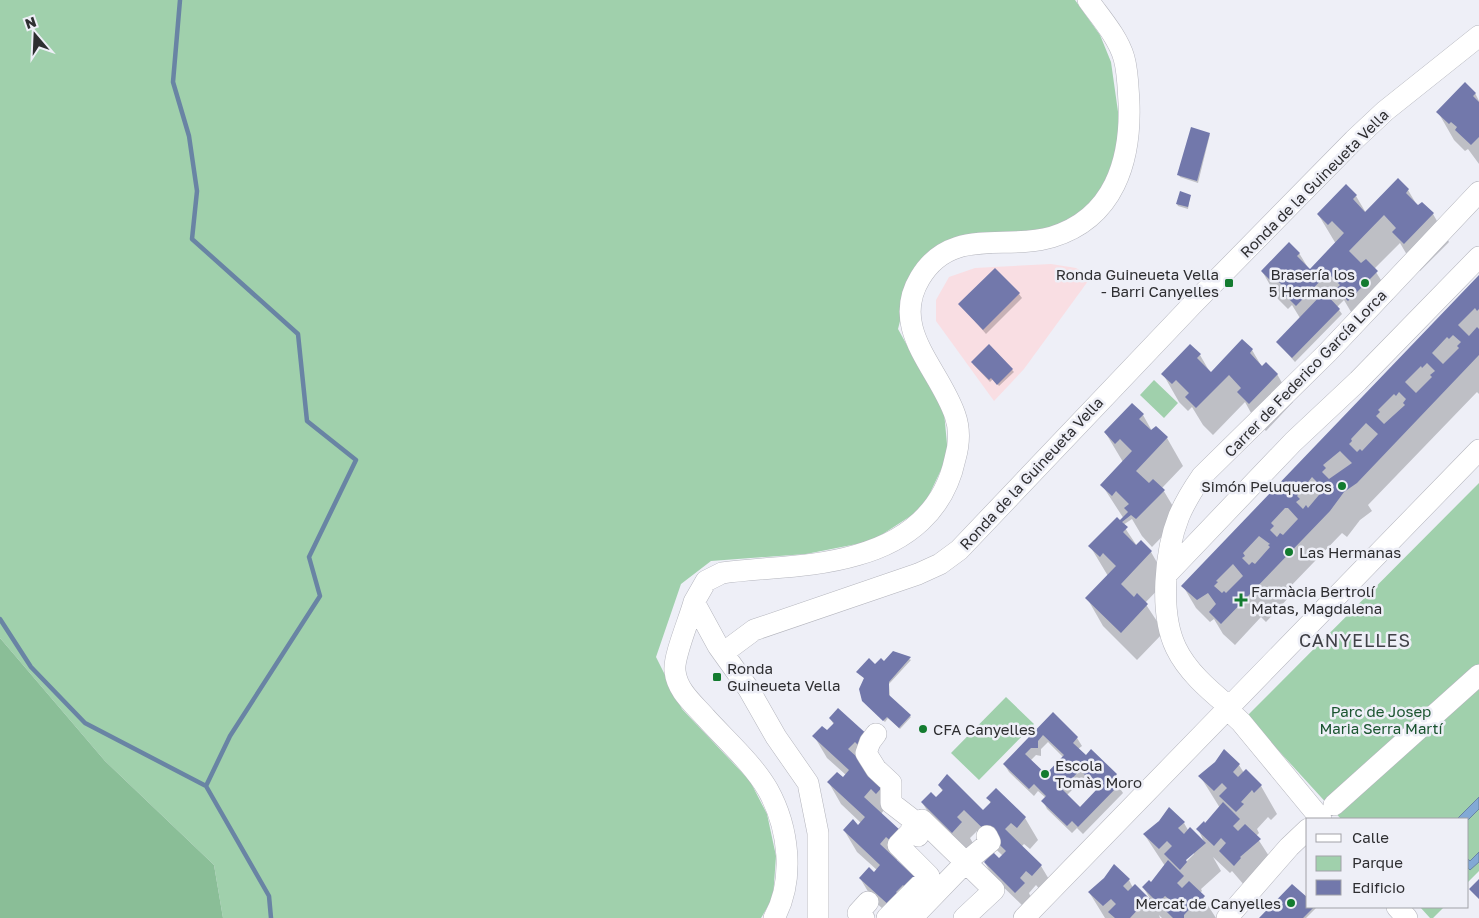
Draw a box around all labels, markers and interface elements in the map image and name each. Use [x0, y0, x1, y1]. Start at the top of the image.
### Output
north arrow [10, 10, 60, 60]
text: N [23, 12, 38, 32]
street label: Ronda de la Guineueta Vella [1236, 105, 1392, 261]
place label: Ronda Guineueta Vella - Barri Canyelles [1056, 265, 1219, 300]
place label: Brasería los 5 Hermanos [1269, 265, 1355, 300]
marker: Ronda Guineueta Vella - Barri Canyelles [1223, 277, 1235, 289]
marker: Brasería los 5 Hermanos [1359, 277, 1371, 289]
street label: Carrer de Federico García Lorca [1220, 286, 1390, 460]
street label: Ronda de la Guineueta Vella [956, 393, 1106, 553]
place label: Simón Peluqueros [1201, 477, 1332, 495]
marker: Simón Peluqueros [1336, 480, 1348, 492]
place label: Las Hermanas [1299, 543, 1401, 561]
marker: Las Hermanas [1283, 546, 1295, 558]
place label: Farmàcia Bertrolí Matas, Magdalena [1251, 582, 1382, 617]
marker: Farmàcia Bertrolí Matas, Magdalena [1235, 594, 1247, 606]
district label: CANYELLES [1299, 629, 1411, 651]
place label: Ronda Guineueta Vella [727, 659, 841, 694]
marker: Ronda Guineueta Vella [711, 671, 723, 683]
park label: Parc de Josep Maria Serra Martí [1319, 702, 1444, 737]
place label: CFA Canyelles [933, 720, 1036, 738]
marker: CFA Canyelles [917, 723, 929, 735]
place label: Escola Tomàs Moro [1055, 756, 1142, 791]
marker: Escola Tomàs Moro [1039, 768, 1051, 780]
legend [1306, 818, 1469, 908]
text: Calle [1352, 828, 1389, 846]
text: Parque [1352, 853, 1403, 871]
text: Edificio [1352, 878, 1405, 896]
place label: Mercat de Canyelles [1135, 894, 1281, 912]
marker: Mercat de Canyelles [1285, 897, 1297, 909]

